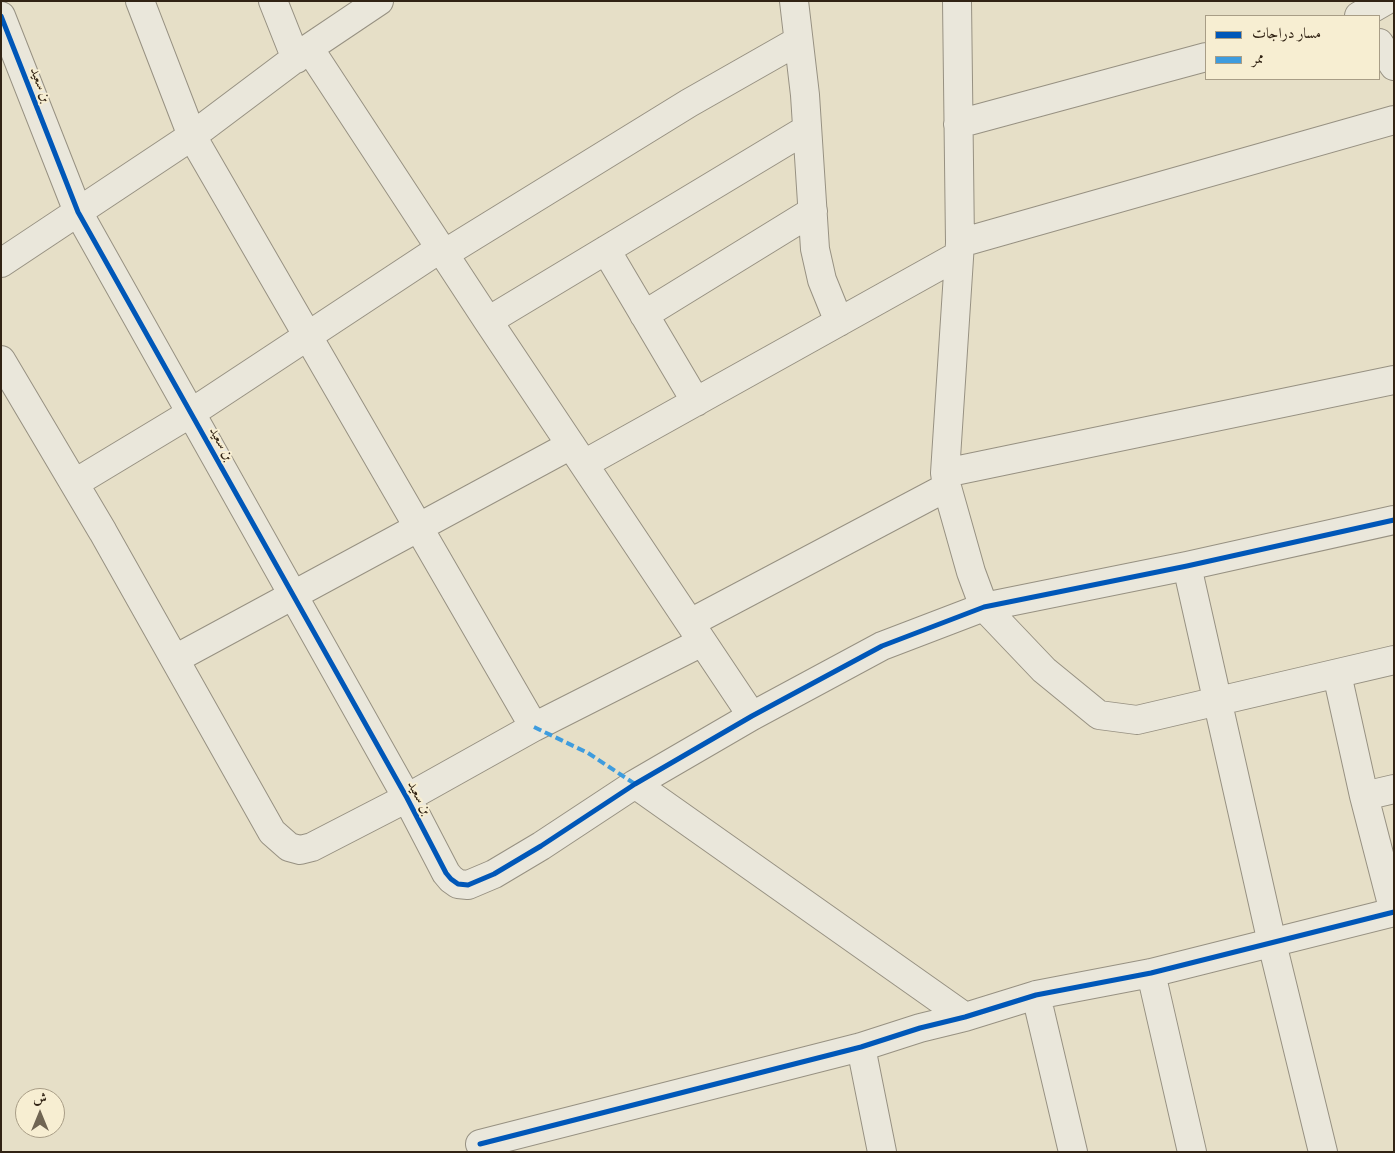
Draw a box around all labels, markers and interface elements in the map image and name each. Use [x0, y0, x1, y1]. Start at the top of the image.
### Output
legend [1205, 15, 1380, 80]
text: مسار دراجات [1252, 23, 1321, 43]
text: ممر [1252, 48, 1264, 68]
street label: بن سعيد [26, 65, 54, 105]
street label: بن سعيد [205, 424, 237, 464]
street label: بن سعيد [403, 778, 435, 818]
north arrow [15, 1088, 65, 1138]
text: ش [33, 1089, 47, 1108]

